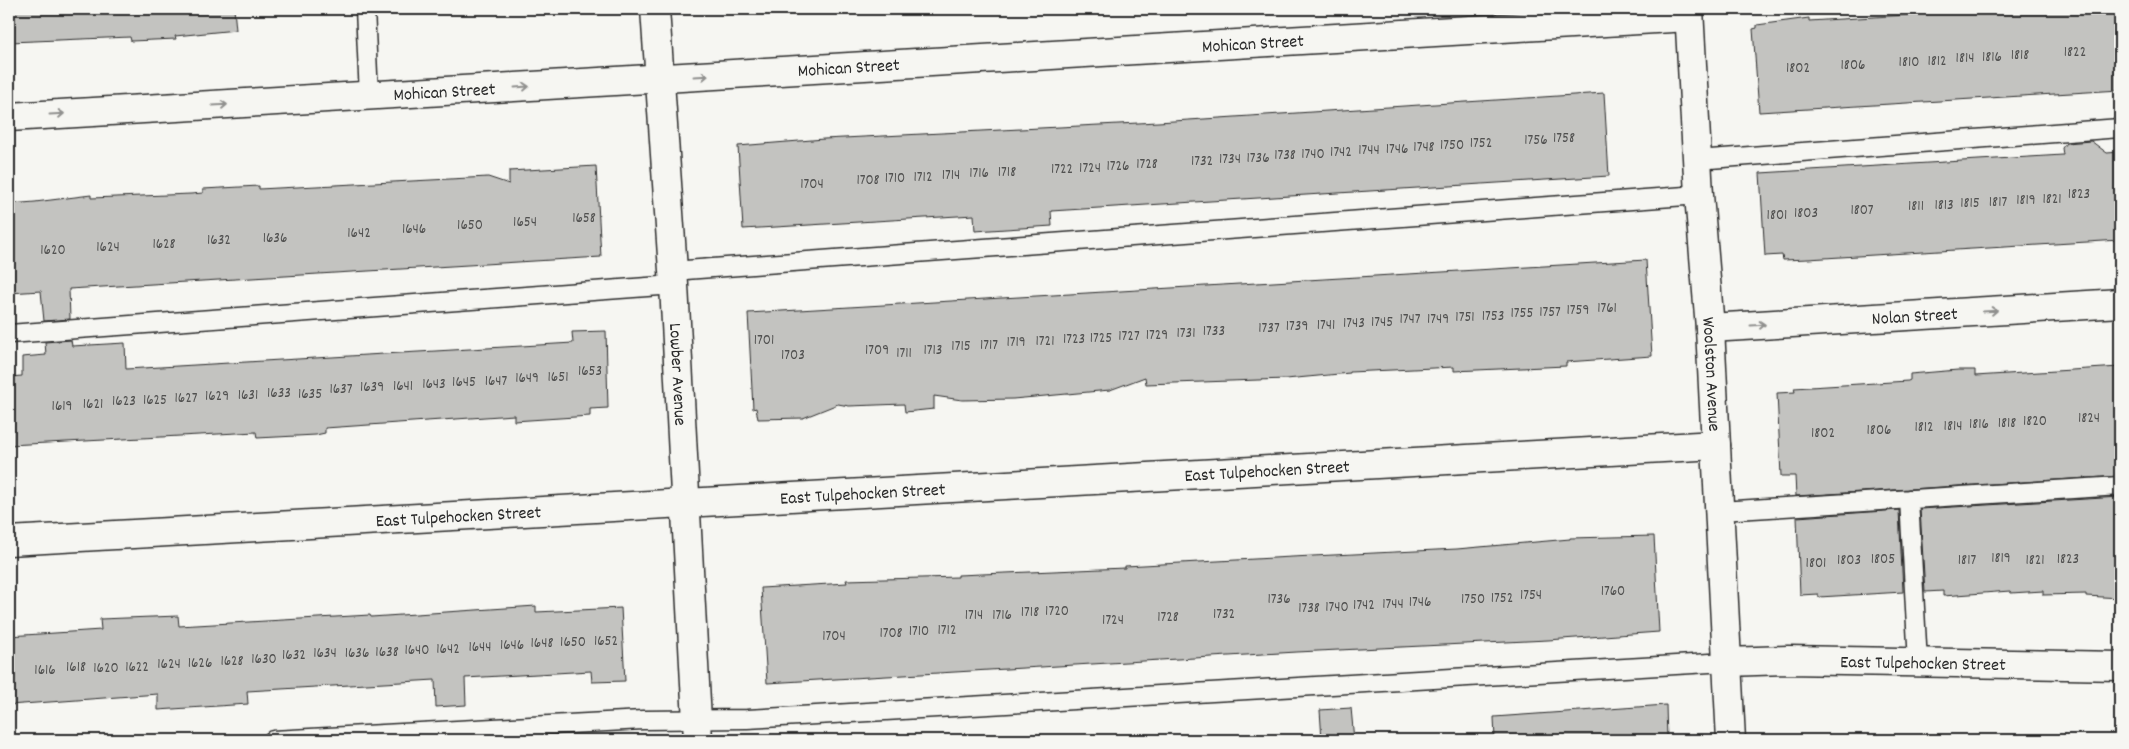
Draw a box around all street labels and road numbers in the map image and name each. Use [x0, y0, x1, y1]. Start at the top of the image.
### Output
street label: Mohican Street [1201, 30, 1305, 61]
street label: Mohican Street [797, 54, 901, 85]
street label: Mohican Street [393, 78, 496, 109]
street label: Nolan Street [1871, 303, 1959, 333]
street label: Woolston Avenue [1694, 316, 1725, 432]
street label: Lowber Avenue [661, 322, 691, 426]
street label: East Tulpehocken Street [1184, 456, 1351, 490]
street label: East Tulpehocken Street [779, 478, 946, 513]
street label: East Tulpehocken Street [375, 501, 542, 535]
street label: East Tulpehocken Street [1840, 651, 2006, 679]

